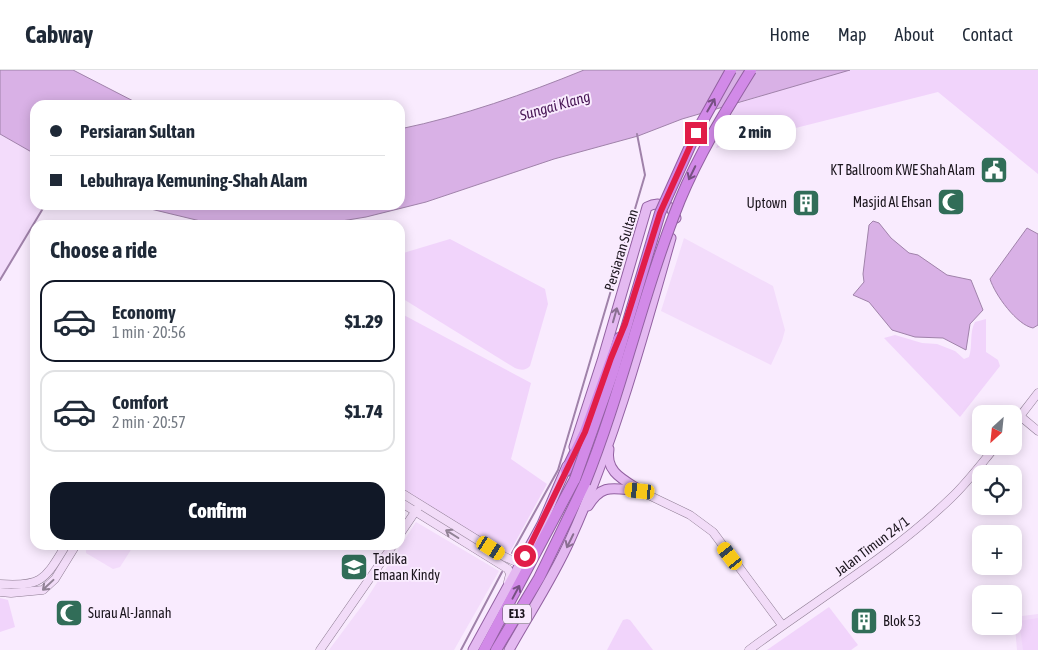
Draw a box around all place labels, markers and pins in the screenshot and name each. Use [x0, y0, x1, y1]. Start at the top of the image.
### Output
public building icon: KT Ballroom KWE Shah Alam [979, 155, 1009, 185]
place label: KT Ballroom KWE Shah Alam [830, 162, 975, 178]
mosque icon: Masjid Al Ehsan [936, 187, 966, 217]
building icon: Uptown [791, 188, 821, 218]
place label: Masjid Al Ehsan [853, 194, 932, 210]
place label: Uptown [747, 195, 787, 211]
place label: Tadika Emaan Kindy [373, 551, 440, 583]
school or university icon: Tadika Emaan Kindy [339, 552, 369, 582]
mosque icon: Surau Al-Jannah [54, 598, 84, 628]
place label: Surau Al-Jannah [88, 605, 172, 621]
building icon: Blok 53 [849, 606, 879, 636]
place label: Blok 53 [883, 613, 921, 629]

